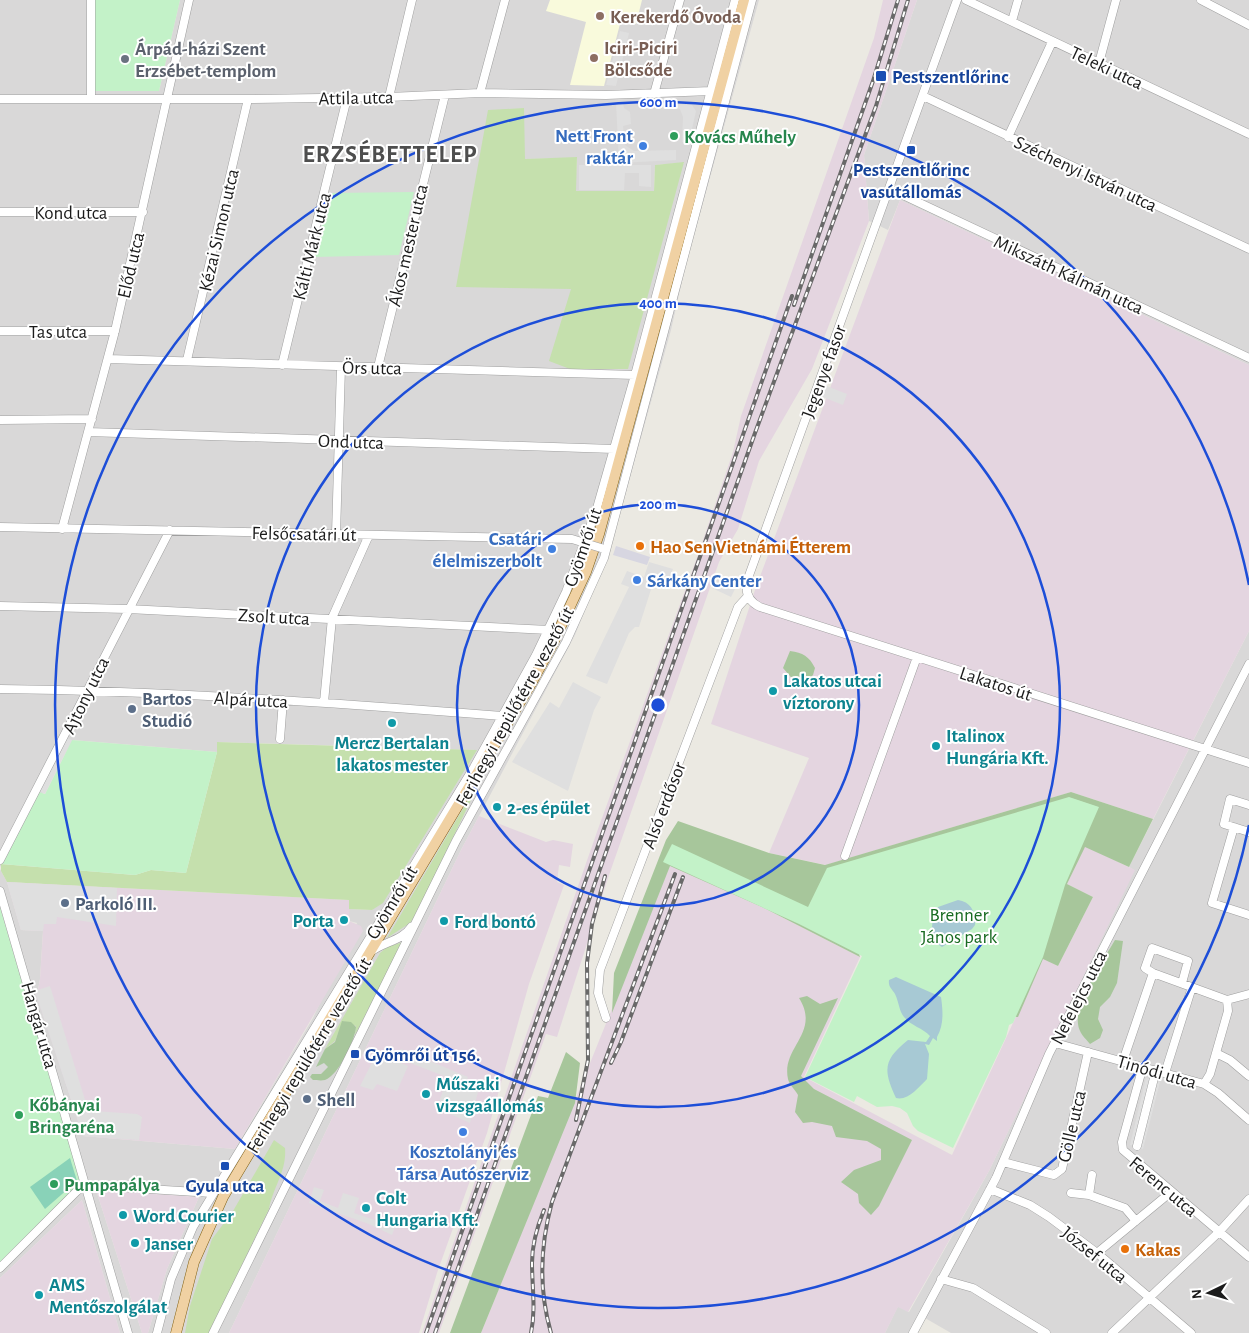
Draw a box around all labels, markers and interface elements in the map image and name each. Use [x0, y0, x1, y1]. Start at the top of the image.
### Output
place label: Kerekerdő Óvoda [610, 6, 741, 27]
marker: Kerekerdő Óvoda [594, 10, 606, 22]
place label: Árpád-házi Szent Erzsébet-templom [135, 38, 276, 81]
place label: Iciri-Piciri Bölcsőde [604, 39, 678, 80]
street label: Teleki utca [1067, 43, 1146, 94]
marker: Iciri-Piciri Bölcsőde [588, 52, 600, 64]
marker: Árpád-házi Szent Erzsébet-templom [119, 53, 131, 65]
place label: Pestszentlőrinc [892, 68, 1009, 87]
marker: Pestszentlőrinc [874, 69, 888, 83]
street label: Attila utca [318, 88, 394, 109]
text: 600 m [639, 95, 677, 110]
place label: Nett Front raktár [555, 127, 634, 168]
place label: Kovács Műhely [684, 128, 796, 147]
marker: Kovács Műhely [668, 130, 680, 142]
street label: Széchenyi István utca [1011, 133, 1160, 216]
district label: ERZSÉBETTELEP [303, 139, 477, 167]
marker: Nett Front raktár [637, 140, 649, 152]
marker: Pestszentlőrinc vasútállomás [905, 144, 917, 156]
place label: Pestszentlőrinc vasútállomás [853, 161, 970, 202]
street label: Kézai Simon utca [196, 167, 243, 294]
street label: Ákos mester utca [383, 182, 432, 308]
street label: Kálti Márk utca [290, 190, 335, 302]
street label: Kond utca [34, 204, 108, 223]
street label: Előd utca [115, 230, 148, 300]
street label: Mikszáth Kálmán utca [991, 232, 1146, 318]
text: 400 m [639, 296, 677, 311]
street label: Jegenye fasor [799, 322, 850, 421]
street label: Tas utca [29, 323, 87, 342]
street label: Örs utca [342, 357, 402, 379]
street label: Ond utca [318, 432, 385, 453]
text: 200 m [639, 497, 677, 512]
street label: Gyömrői út [561, 506, 606, 589]
street label: Felsőcsatári út [251, 524, 357, 545]
place label: Csatári élelmiszerbolt [433, 530, 543, 571]
place label: Hao Sen Vietnámi Étterem [650, 536, 851, 557]
marker: Hao Sen Vietnámi Étterem [634, 540, 646, 552]
marker: Csatári élelmiszerbolt [546, 543, 558, 555]
place label: Sárkány Center [647, 572, 762, 591]
marker: Sárkány Center [631, 574, 643, 586]
street label: Ferihegyi repülőtérre vezető út [453, 604, 578, 809]
street label: Zsolt utca [238, 606, 310, 629]
street label: Ajtony utca [60, 654, 113, 737]
street label: Lakatos út [957, 664, 1034, 705]
place label: Lakatos utcai víztorony [783, 672, 882, 713]
marker: Lakatos utcai víztorony [767, 685, 779, 697]
street label: Alpár utca [213, 689, 289, 712]
place label: Bartos Studió [142, 690, 192, 731]
centre of rings [649, 696, 667, 714]
marker: Bartos Studió [126, 703, 138, 715]
marker: Mercz Bertalan lakatos mester [386, 717, 398, 729]
place label: Italinox Hungária Kft. [946, 727, 1049, 768]
place label: Mercz Bertalan lakatos mester [335, 734, 449, 775]
marker: Italinox Hungária Kft. [930, 740, 942, 752]
street label: Alsó erdősor [639, 759, 690, 852]
place label: 2-es épület [507, 799, 591, 818]
marker: 2-es épület [491, 801, 503, 813]
street label: Gyömrői út [363, 863, 422, 943]
place label: Parkoló III. [75, 895, 157, 914]
marker: Parkoló III. [59, 897, 71, 909]
park label: Brenner János park [921, 906, 998, 947]
place label: Porta [293, 912, 334, 931]
place label: Ford bontó [454, 913, 536, 932]
marker: Porta [338, 914, 350, 926]
marker: Ford bontó [438, 915, 450, 927]
street label: Nefelejcs utca [1048, 947, 1111, 1048]
street label: Ferihegyi repülőtérre vezető út [243, 955, 375, 1157]
street label: Hangár utca [17, 980, 60, 1071]
place label: Gyömrői út 156. [365, 1046, 480, 1065]
marker: Gyömrői út 156. [349, 1048, 361, 1060]
street label: Tinódi utca [1115, 1052, 1199, 1093]
place label: Műszaki vizsgaállomás [436, 1075, 543, 1116]
marker: Műszaki vizsgaállomás [420, 1088, 432, 1100]
street label: Gölle utca [1055, 1088, 1090, 1164]
place label: Shell [317, 1091, 355, 1110]
marker: Shell [301, 1093, 313, 1105]
place label: Kőbányai Bringaréna [29, 1096, 115, 1137]
marker: Kőbányai Bringaréna [13, 1109, 25, 1121]
marker: Kosztolányi és Társa Autószerviz [457, 1126, 469, 1138]
place label: Kosztolányi és Társa Autószerviz [397, 1143, 529, 1184]
street label: Ferenc utca [1125, 1153, 1201, 1221]
marker: Gyula utca [219, 1160, 231, 1172]
place label: Pumpapálya [64, 1176, 160, 1195]
place label: Gyula utca [186, 1177, 264, 1196]
marker: Pumpapálya [48, 1178, 60, 1190]
place label: Colt Hungaria Kft. [376, 1189, 479, 1230]
marker: Colt Hungaria Kft. [360, 1202, 372, 1214]
place label: Word Courier [133, 1207, 234, 1226]
marker: Word Courier [117, 1209, 129, 1221]
street label: József utca [1058, 1223, 1131, 1287]
place label: Janser [145, 1235, 193, 1254]
marker: Janser [129, 1237, 141, 1249]
place label: Kakas [1135, 1241, 1181, 1260]
marker: Kakas [1119, 1243, 1131, 1255]
north arrow [1184, 1268, 1234, 1318]
place label: AMS Mentőszolgálat [49, 1276, 168, 1317]
marker: AMS Mentőszolgálat [33, 1289, 45, 1301]
text: N [1190, 1289, 1204, 1300]

